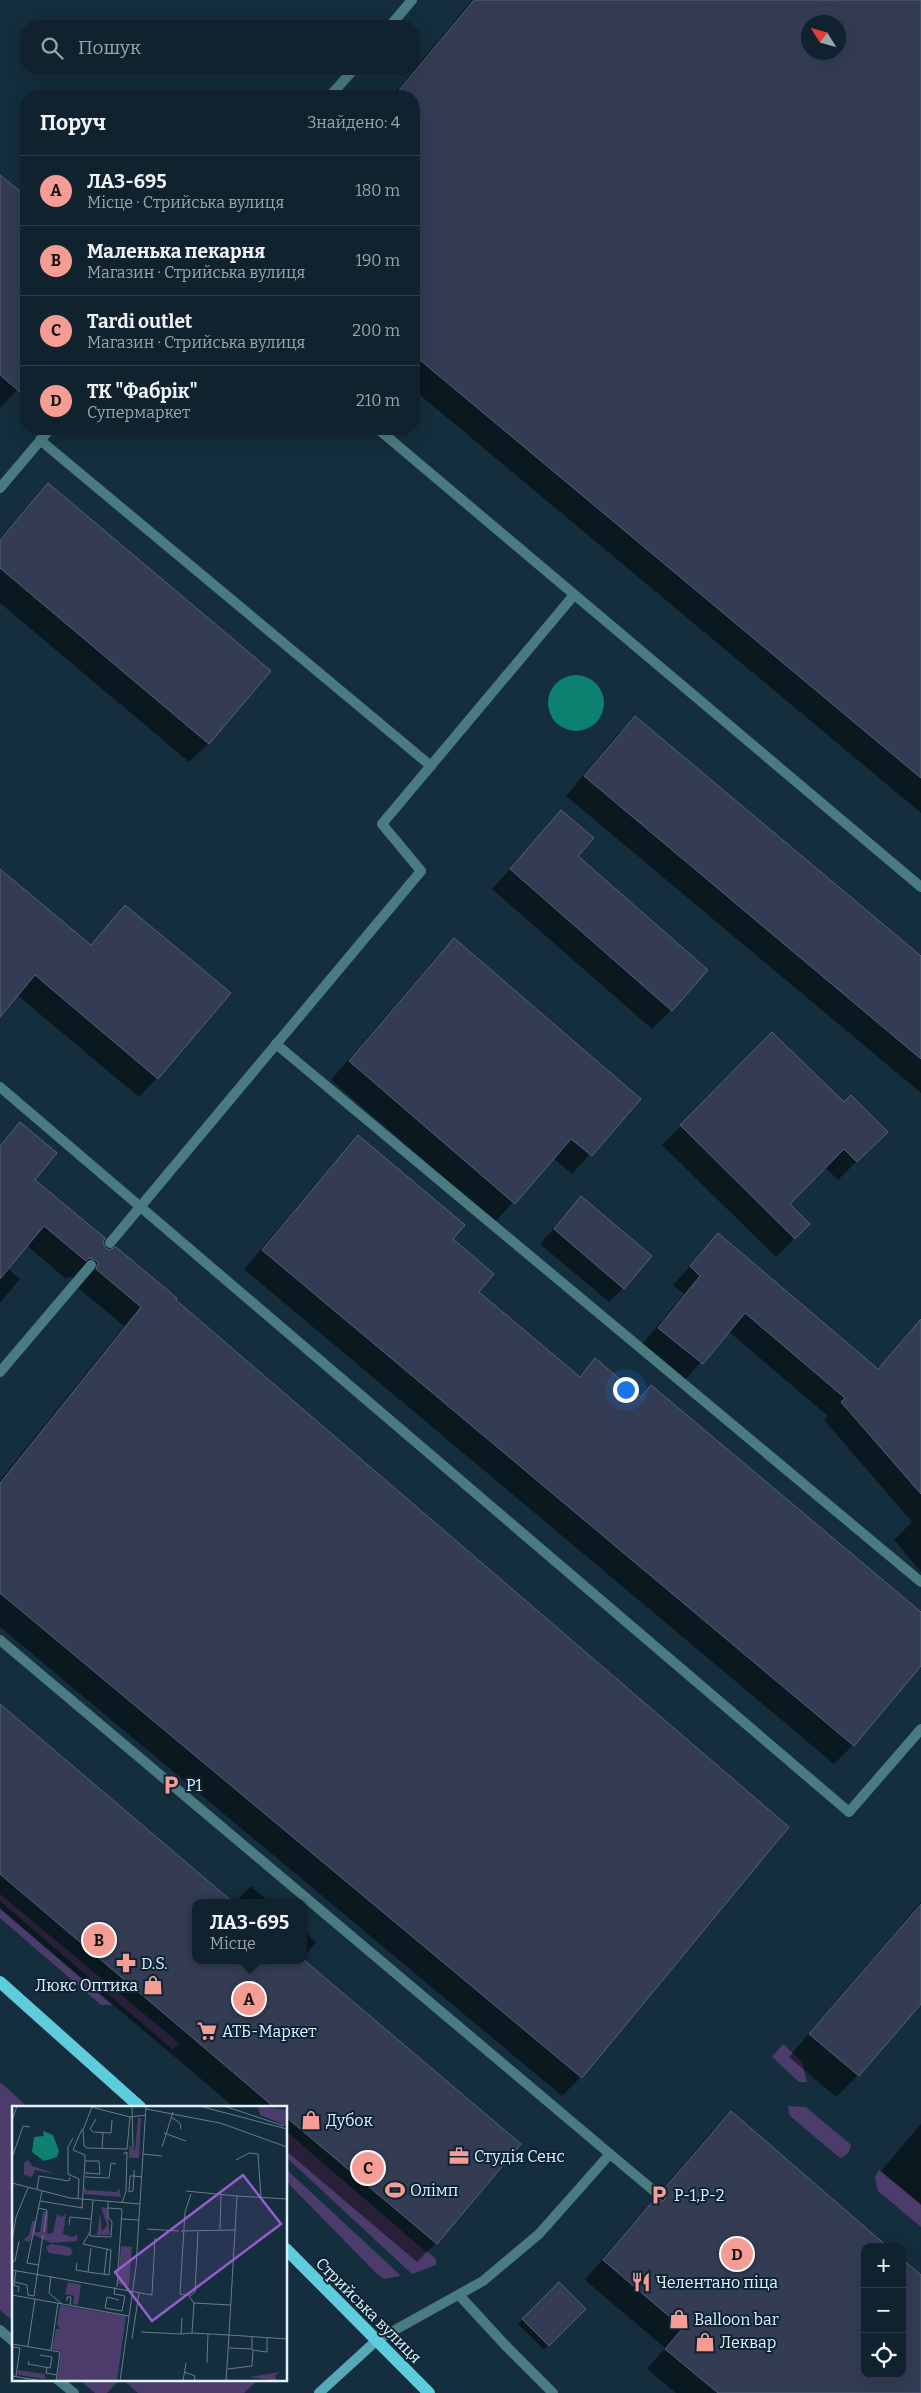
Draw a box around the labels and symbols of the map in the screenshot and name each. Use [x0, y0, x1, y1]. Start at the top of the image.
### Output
north arrow [801, 15, 846, 60]
your location [613, 1377, 639, 1403]
parking icon: P1 [160, 1774, 182, 1796]
place label: P1 [186, 1776, 203, 1795]
pin: B [83, 1921, 115, 1959]
pharmacy icon: D.S. [115, 1952, 137, 1974]
place label: D.S. [141, 1954, 168, 1973]
shop icon: Люкс Оптика [142, 1974, 164, 1996]
place label: Люкс Оптика [35, 1976, 138, 1995]
pin: A [233, 1980, 265, 2018]
supermarket icon: АТБ-Маркет [196, 2020, 218, 2042]
place label: АТБ-Маркет [222, 2022, 316, 2041]
inset map [12, 2106, 288, 2380]
shop icon: Дубок [300, 2109, 322, 2131]
place label: Дубок [326, 2111, 374, 2130]
office icon: Студія Сенс [448, 2145, 470, 2167]
place label: Студія Сенс [474, 2147, 565, 2166]
pin: C [352, 2149, 384, 2187]
sports icon: Олімп [384, 2179, 406, 2201]
place label: Олімп [410, 2181, 458, 2200]
parking icon: P-1,P-2 [648, 2184, 670, 2206]
place label: P-1,P-2 [674, 2186, 725, 2205]
pin: D [721, 2235, 753, 2273]
street label: Стрийська вулиця [312, 2254, 425, 2367]
restaurant icon: Челентано піца [630, 2271, 652, 2293]
place label: Челентано піца [656, 2273, 778, 2292]
shop icon: Balloon bar [668, 2308, 690, 2330]
place label: Balloon bar [694, 2310, 779, 2329]
shop icon: Леквар [694, 2331, 716, 2353]
place label: Леквар [720, 2333, 776, 2352]

